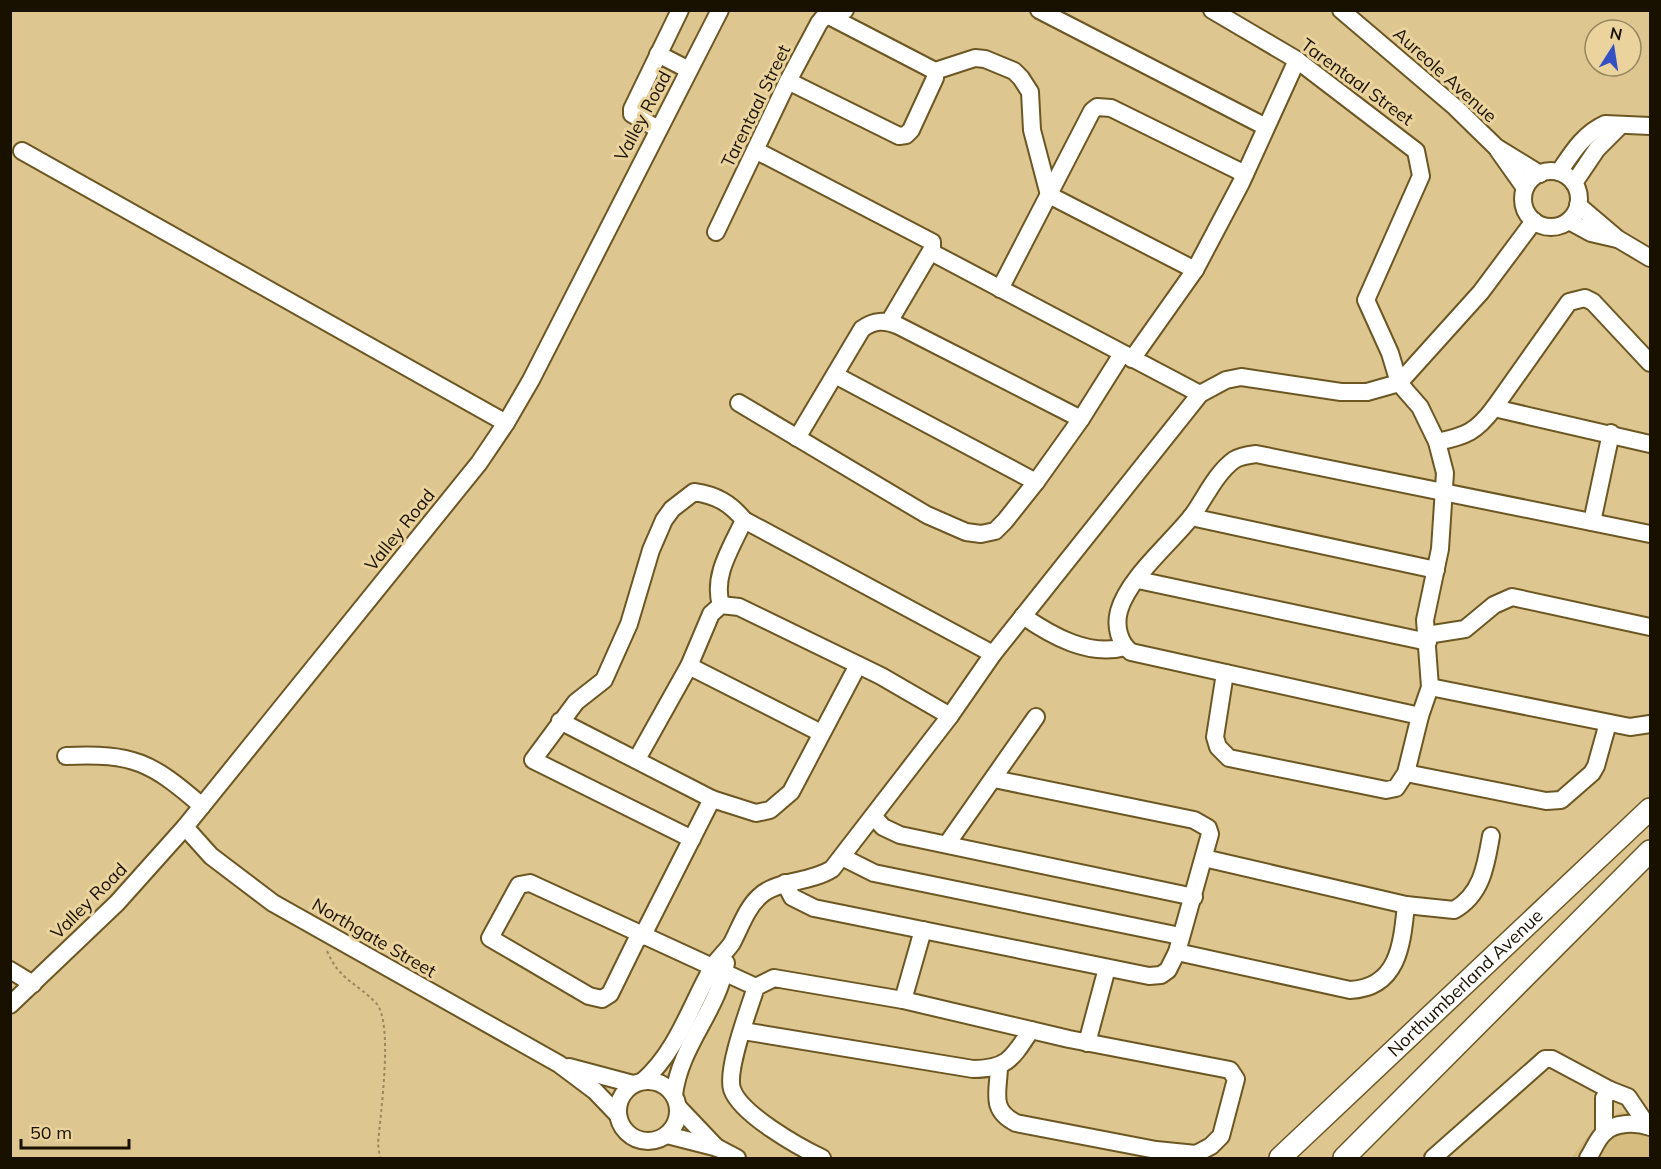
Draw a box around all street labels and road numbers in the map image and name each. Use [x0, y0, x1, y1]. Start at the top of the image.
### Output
street label: Aureole Avenue [1389, 22, 1502, 127]
street label: Tarentaal Street [1296, 33, 1418, 130]
street label: Tarentaal Street [716, 41, 795, 171]
street label: Valley Road [609, 67, 676, 165]
street label: Valley Road [360, 484, 440, 575]
street label: Valley Road [46, 858, 132, 944]
street label: Northgate Street [308, 893, 440, 982]
street label: Northumberland Avenue [1383, 904, 1548, 1061]

